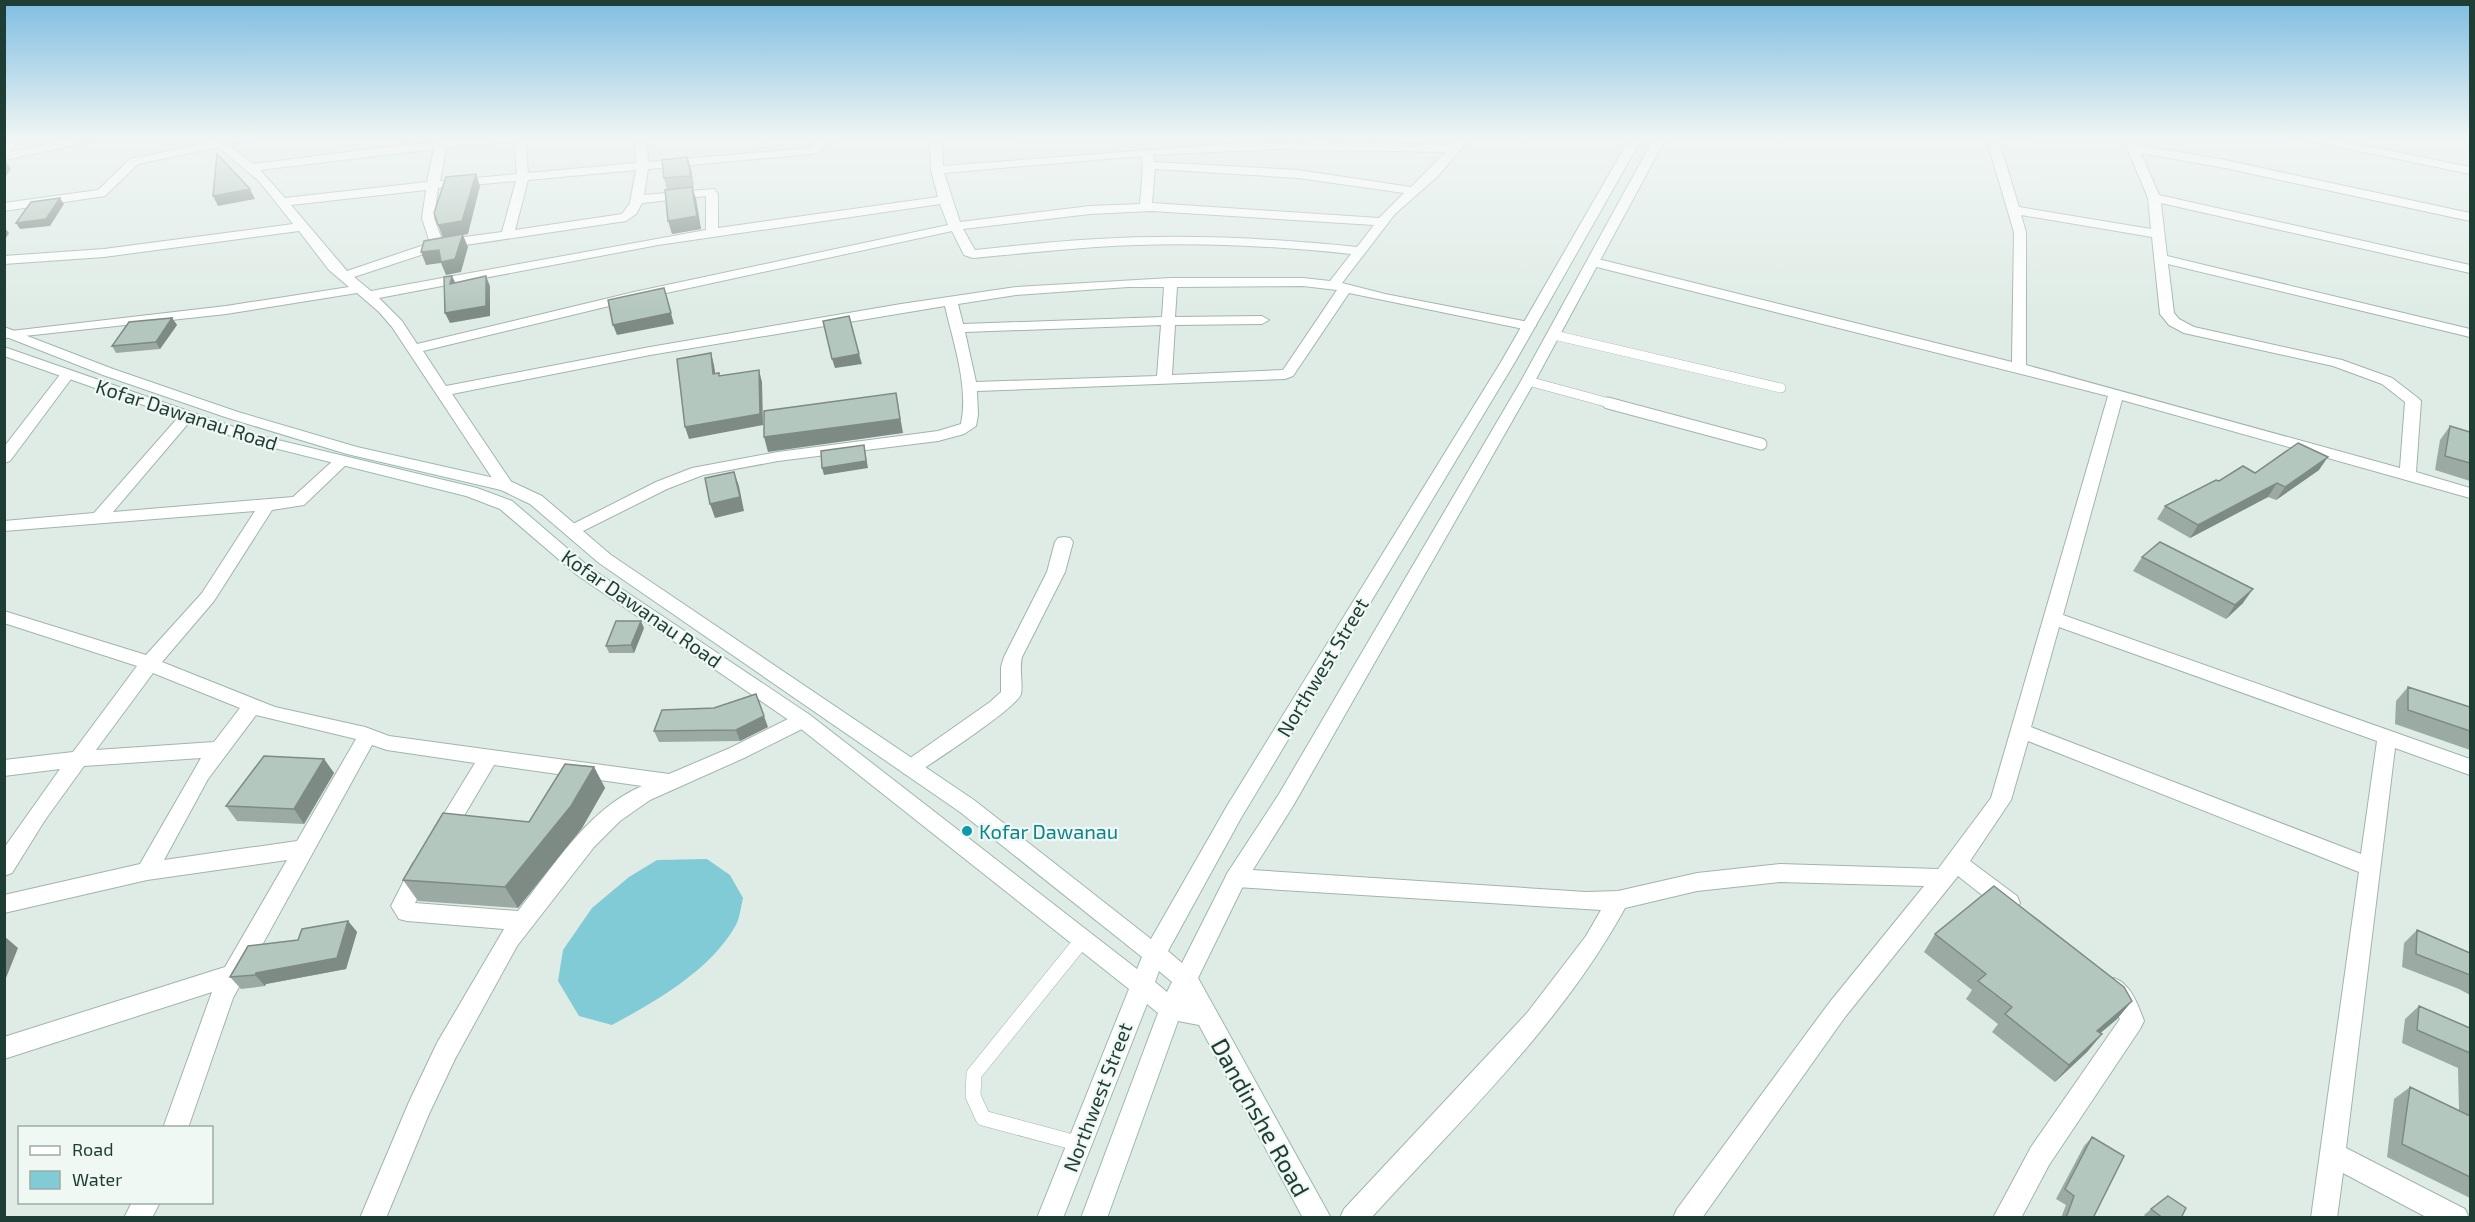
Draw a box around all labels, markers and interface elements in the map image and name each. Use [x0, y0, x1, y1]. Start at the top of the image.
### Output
street label: Kofar Dawanau Road [93, 373, 281, 455]
street label: Kofar Dawanau Road [557, 544, 727, 672]
street label: Northwest Street [1271, 593, 1373, 741]
place label: Kofar Dawanau [979, 819, 1118, 843]
marker: Kofar Dawanau [960, 824, 974, 838]
street label: Northwest Street [1058, 1019, 1137, 1175]
street label: Dandinshe Road [1206, 1033, 1316, 1201]
legend [18, 1126, 213, 1204]
text: Road [72, 1138, 113, 1160]
text: Water [72, 1168, 122, 1190]

